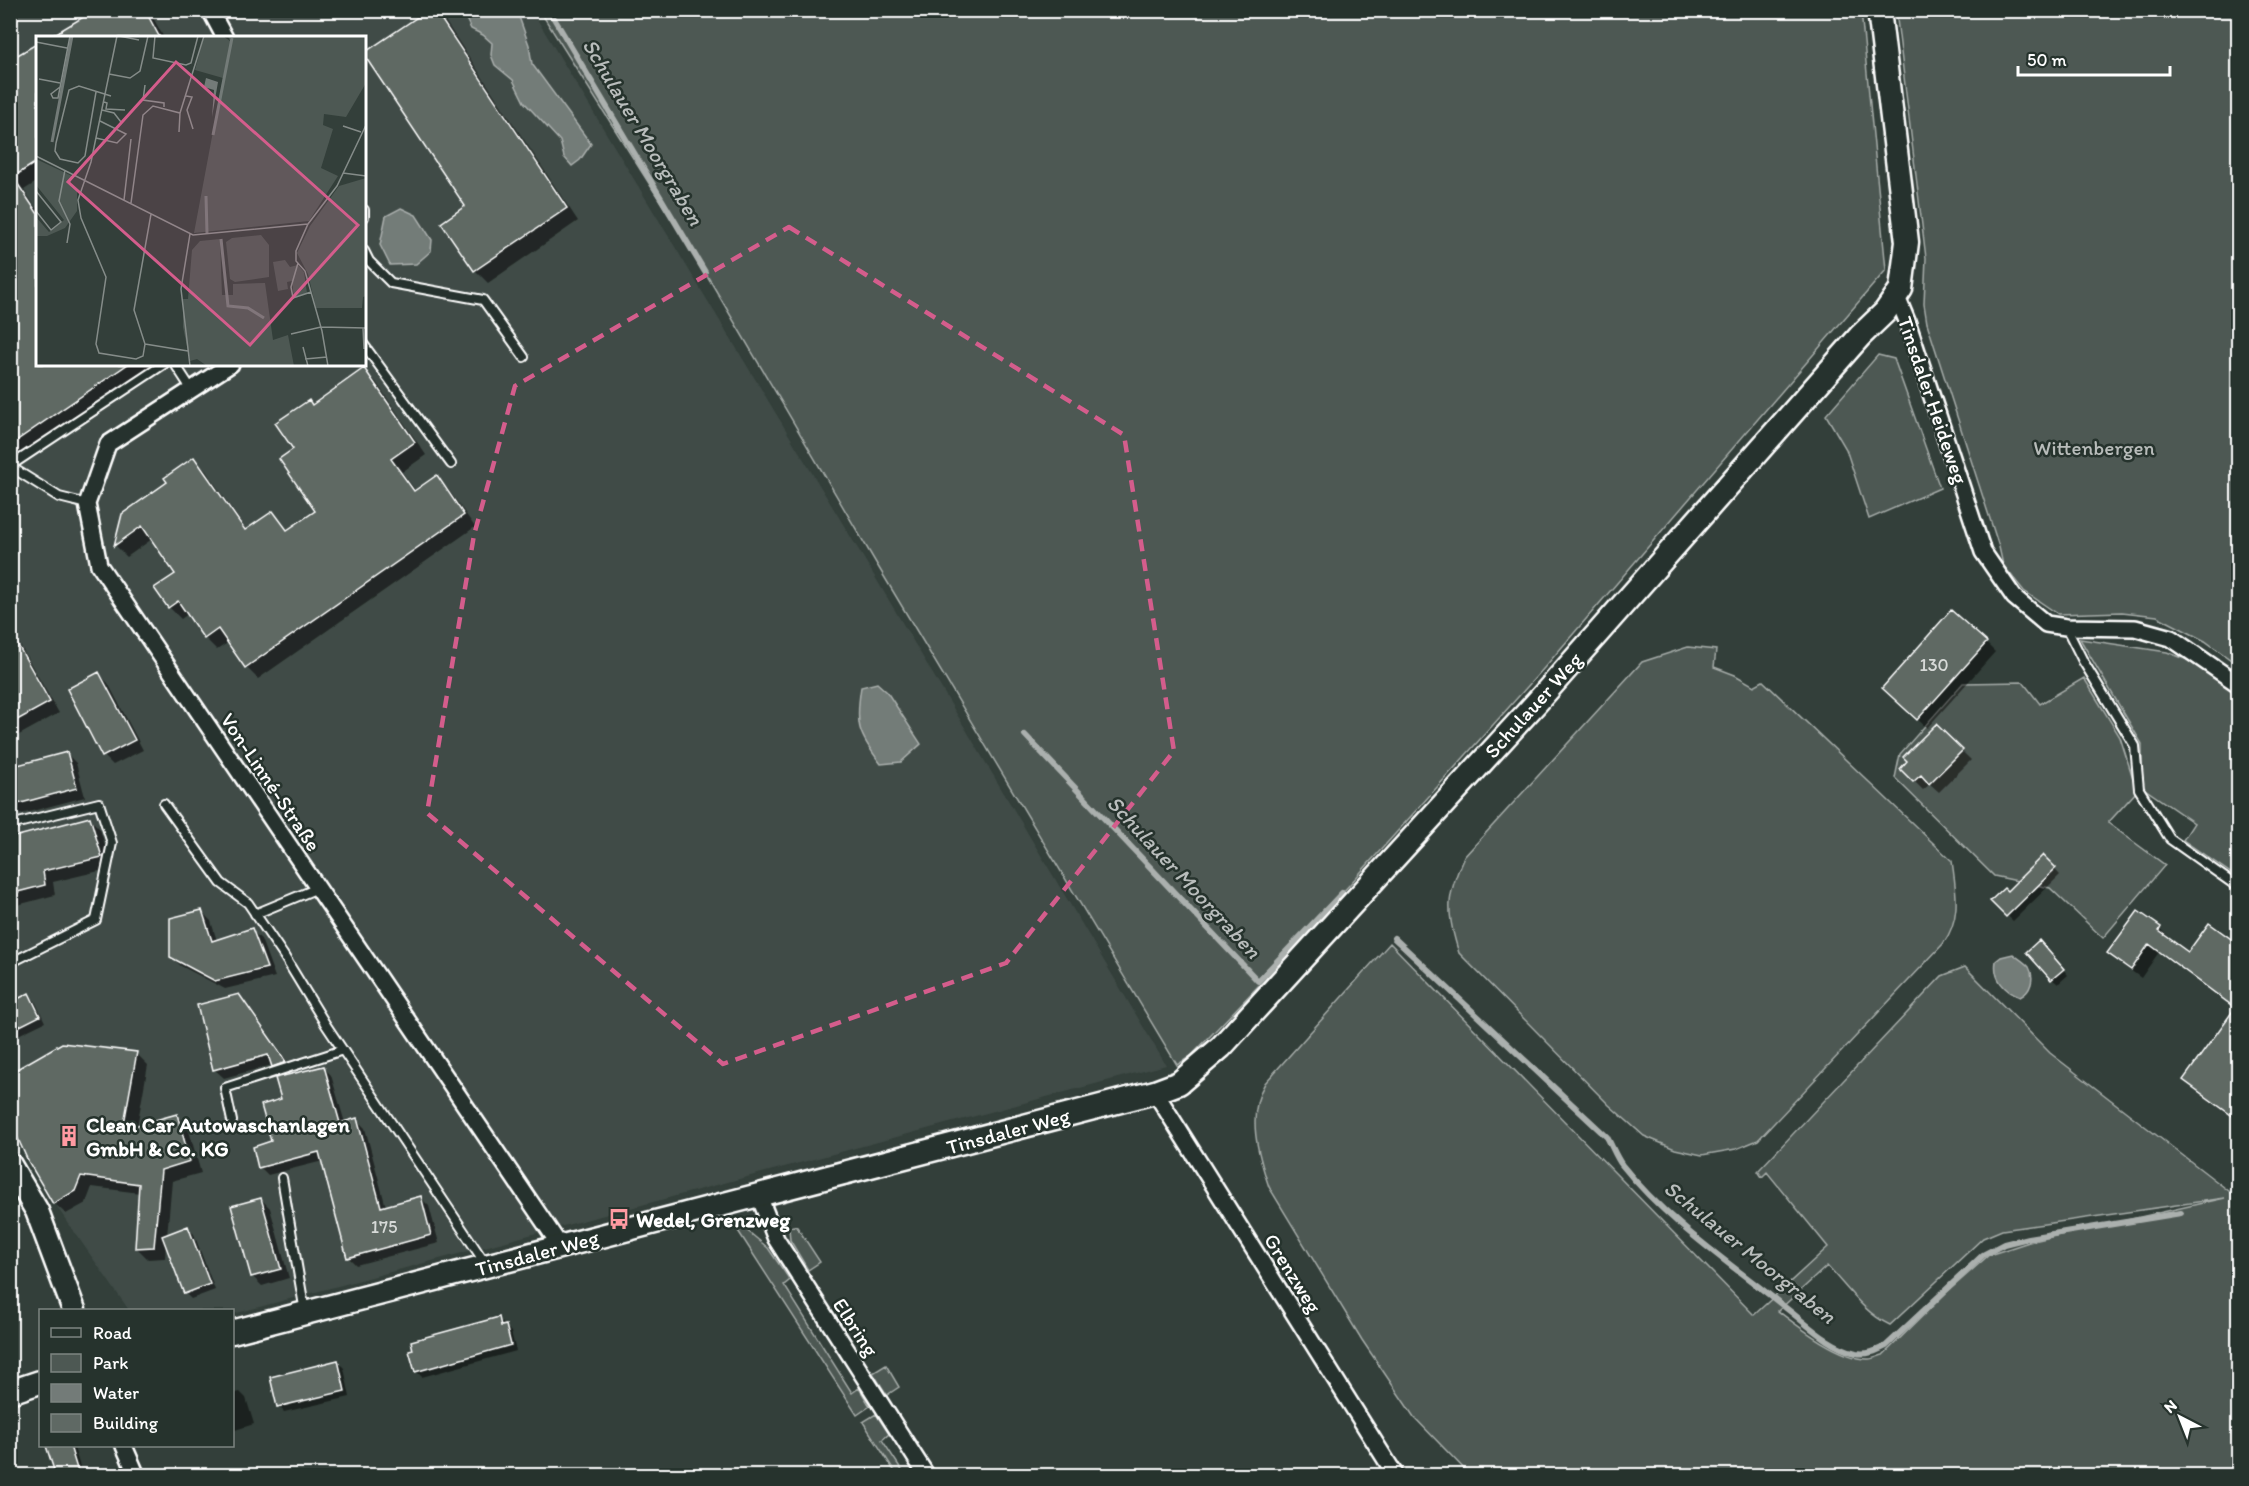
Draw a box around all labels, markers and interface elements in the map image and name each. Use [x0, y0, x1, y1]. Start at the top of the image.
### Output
water label: Schulauer Moorgraben [576, 34, 710, 231]
inset map [36, 36, 366, 366]
scale bar [2018, 39, 2170, 77]
text: 50 m [2027, 49, 2067, 71]
street label: Tinsdaler Heideweg [1893, 313, 1973, 487]
park label: Wittenbergen [2033, 435, 2155, 460]
street label: Schulauer Weg [1479, 647, 1587, 763]
house number: 130 [1919, 654, 1949, 676]
street label: Von-Linné-Straße [215, 708, 327, 856]
water label: Schulauer Moorgraben [1101, 790, 1267, 965]
street label: Tinsdaler Weg [943, 1102, 1073, 1159]
place label: Clean Car Autowaschanlagen GmbH & Co. KG [86, 1112, 350, 1161]
building icon: Clean Car Autowaschanlagen GmbH & Co. KG [57, 1124, 81, 1148]
water label: Schulauer Moorgraben [1659, 1174, 1842, 1330]
bus stop icon: Wedel, Grenzweg [607, 1207, 631, 1231]
place label: Wedel, Grenzweg [636, 1207, 791, 1233]
house number: 175 [371, 1216, 397, 1238]
street label: Tinsdaler Weg [472, 1224, 602, 1281]
street label: Grenzweg [1259, 1229, 1327, 1318]
street label: Elbring [828, 1293, 884, 1361]
legend [39, 1309, 234, 1447]
text: Road [93, 1322, 132, 1344]
text: Park [93, 1352, 128, 1374]
text: Water [93, 1382, 139, 1404]
north arrow [2150, 1387, 2210, 1447]
text: N [2160, 1396, 2181, 1417]
text: Building [93, 1412, 159, 1434]

